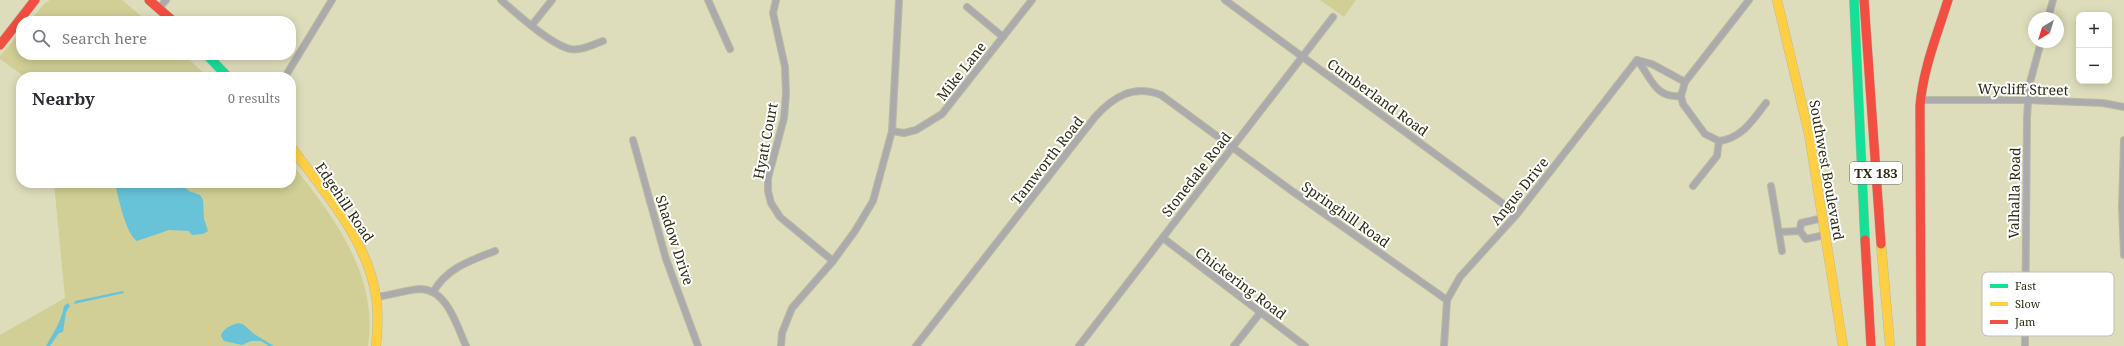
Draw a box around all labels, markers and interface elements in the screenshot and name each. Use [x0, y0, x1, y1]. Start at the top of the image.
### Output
north arrow [2028, 12, 2064, 48]
map controls [2076, 12, 2112, 84]
button: + [2076, 12, 2112, 48]
search box [16, 16, 296, 60]
icon: search [30, 27, 52, 49]
text: Search here [62, 28, 147, 48]
street label: Mike Lane [932, 38, 990, 104]
button: − [2076, 48, 2112, 84]
street label: Cumberland Road [1324, 54, 1433, 140]
street label: Wycliff Street [1977, 79, 2069, 99]
text: Nearby [32, 87, 95, 110]
text: 0 results [228, 89, 280, 107]
street label: Southwest Boulevard [1805, 98, 1849, 242]
street label: Hyatt Court [748, 101, 782, 181]
street label: Tamworth Road [1007, 112, 1088, 208]
street label: Stonedale Road [1157, 127, 1235, 220]
street label: Valhalla Road [2004, 147, 2024, 239]
street label: Angus Drive [1486, 153, 1552, 229]
street label: Edgehill Road [311, 159, 379, 246]
road number: TX 183 [1850, 162, 1902, 184]
street label: Springhill Road [1298, 177, 1394, 252]
street label: Shadow Drive [651, 193, 699, 287]
street label: Chickering Road [1192, 243, 1291, 324]
legend [1982, 272, 2114, 336]
text: Fast [2015, 278, 2036, 293]
text: Slow [2015, 296, 2041, 311]
text: Jam [2014, 314, 2036, 329]

